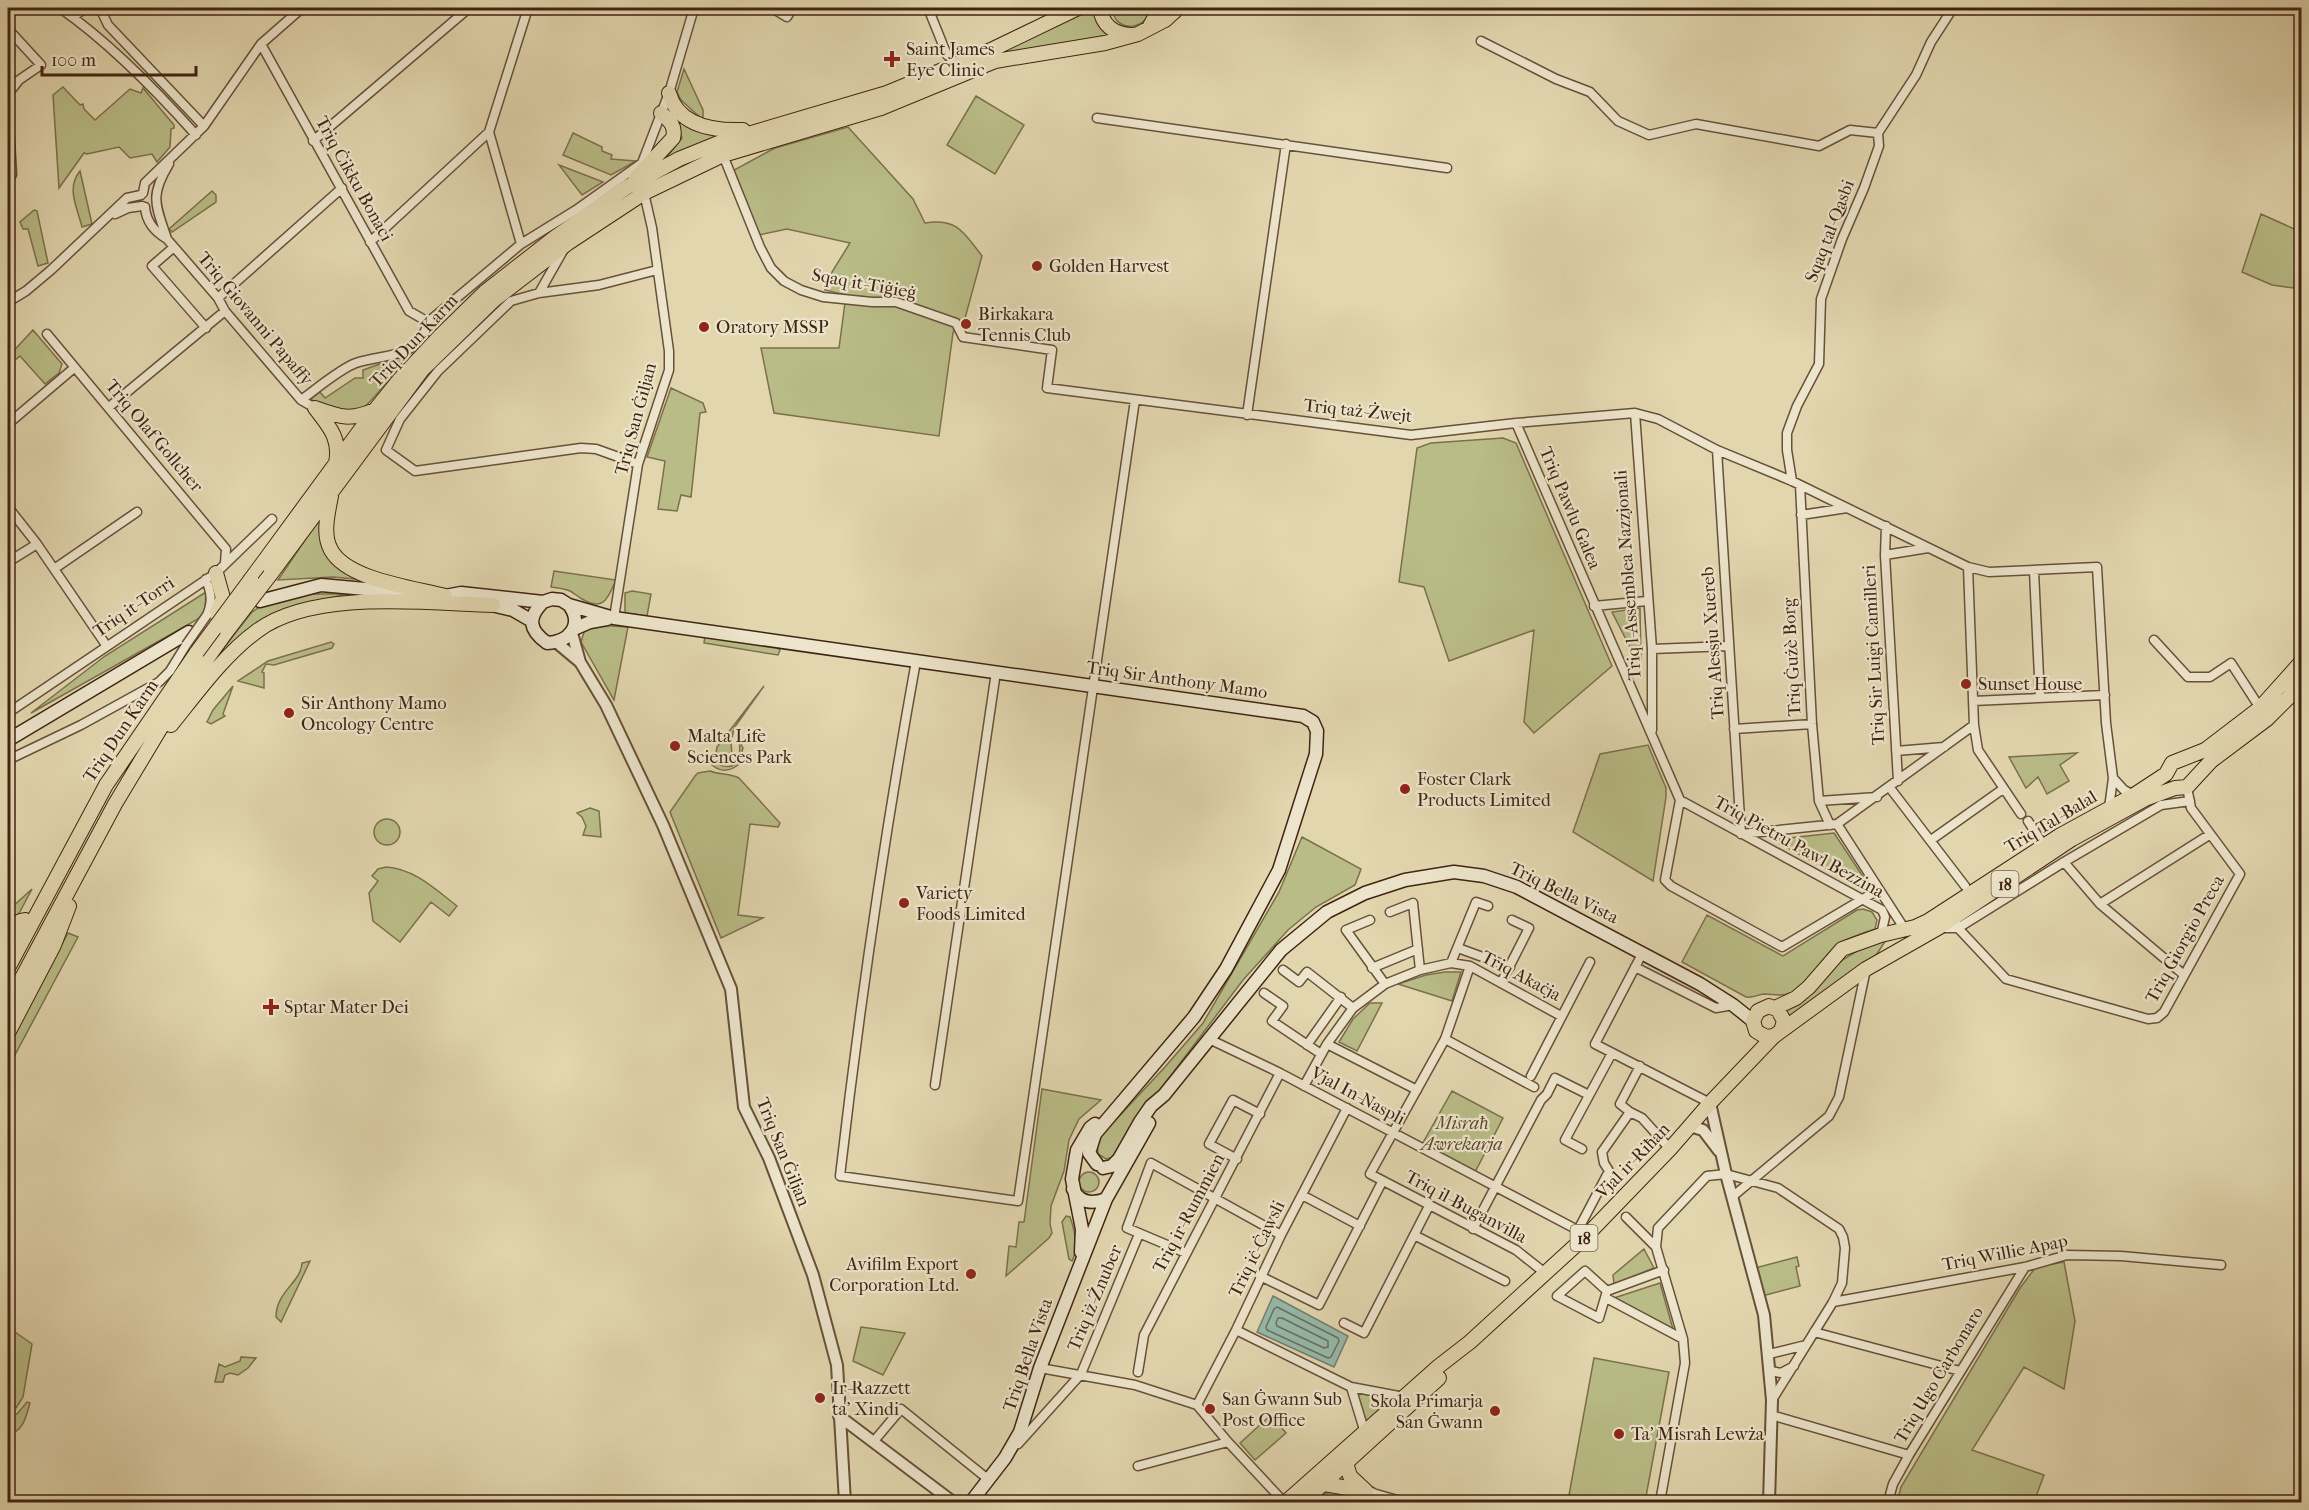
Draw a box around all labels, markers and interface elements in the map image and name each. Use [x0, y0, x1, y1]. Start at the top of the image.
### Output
scale bar [42, 39, 196, 77]
place label: Saint James Eye Clinic [906, 39, 995, 81]
text: 100 m [51, 50, 96, 71]
marker: Saint James Eye Clinic [883, 50, 901, 68]
street label: Triq Ċikku Bonaci [311, 113, 397, 246]
street label: Sqaq tal-Qasbi [1801, 176, 1859, 285]
street label: Triq Giovanni Papaffy [193, 248, 318, 391]
place label: Golden Harvest [1049, 256, 1170, 277]
marker: Golden Harvest [1030, 259, 1044, 273]
street label: Sqaq it-Tiġieġ [810, 264, 918, 304]
street label: Triq Dun Karm [366, 290, 462, 392]
place label: Birkakara Tennis Club [978, 304, 1071, 346]
place label: Oratory MSSP [716, 317, 829, 338]
marker: Birkakara Tennis Club [959, 317, 973, 331]
marker: Oratory MSSP [697, 320, 711, 334]
street label: Triq San Ġiljan [611, 360, 661, 477]
street label: Triq Olaf Gollcher [101, 376, 207, 497]
street label: Triq taż-Żwejt [1303, 394, 1414, 427]
street label: Triq Pawlu Galea [1535, 444, 1606, 573]
street label: Triq l-Assemblea Nazzjonali [1610, 469, 1646, 681]
street label: Triq Sir Luigi Camilleri [1859, 564, 1889, 746]
street label: Triq Alessju Xuereb [1697, 566, 1729, 720]
street label: Triq it-Torri [89, 572, 179, 642]
street label: Triq Ġużè Borg [1778, 597, 1806, 717]
street label: Triq Sir Anthony Mamo [1085, 657, 1269, 703]
place label: Sunset House [1978, 674, 2083, 695]
street label: Triq Dun Karm [79, 676, 163, 786]
marker: Sunset House [1959, 677, 1973, 691]
place label: Sir Anthony Mamo Oncology Centre [301, 693, 447, 735]
marker: Sir Anthony Mamo Oncology Centre [282, 706, 296, 720]
place label: Malta Life Sciences Park [687, 726, 793, 768]
marker: Malta Life Sciences Park [668, 739, 682, 753]
place label: Foster Clark Products Limited [1417, 769, 1551, 811]
marker: Foster Clark Products Limited [1398, 782, 1412, 796]
street label: Triq Tal-Balal [2001, 786, 2101, 858]
street label: Triq Pietru Pawl Bezzina [1710, 791, 1888, 903]
street label: Triq Bella Vista [1506, 858, 1622, 929]
road number: 18 [1992, 871, 2018, 897]
street label: Triq Giorgio Preca [2141, 871, 2229, 1007]
place label: Variety Foods Limited [915, 883, 1026, 925]
marker: Variety Foods Limited [897, 896, 911, 910]
street label: Triq Akaċja [1478, 946, 1565, 1006]
place label: Sptar Mater Dei [284, 997, 410, 1018]
marker: Sptar Mater Dei [262, 998, 280, 1016]
street label: Vjal In-Naspli [1306, 1062, 1409, 1130]
street label: Triq San Ġiljan [752, 1095, 815, 1210]
park label: Misraħ Awrekarja [1419, 1113, 1503, 1155]
street label: Vjal ir-Riħan [1591, 1118, 1675, 1204]
street label: Triq ir-Rummien [1149, 1149, 1230, 1276]
street label: Triq il-Buganvilla [1402, 1166, 1531, 1248]
street label: Triq iċ-Ċawsli [1225, 1197, 1290, 1301]
road number: 18 [1570, 1225, 1598, 1251]
street label: Triq Willie Apap [1941, 1231, 2070, 1275]
street label: Triq iż-Żnuber [1062, 1241, 1127, 1354]
place label: Avifilm Export Corporation Ltd. [829, 1254, 960, 1296]
marker: Avifilm Export Corporation Ltd. [964, 1267, 978, 1281]
street label: Triq Bella Vista [999, 1295, 1057, 1414]
street label: Triq Ugo Carbonaro [1890, 1303, 1988, 1447]
place label: Ir-Razzett ta' Xindi [832, 1378, 911, 1420]
place label: San Ġwann Sub Post Office [1222, 1389, 1342, 1431]
marker: Ir-Razzett ta' Xindi [813, 1391, 827, 1405]
place label: Skola Primarja San Ġwann [1371, 1391, 1484, 1433]
marker: San Ġwann Sub Post Office [1203, 1402, 1217, 1416]
marker: Skola Primarja San Ġwann [1488, 1404, 1502, 1418]
place label: Ta' Misraħ Lewża [1631, 1424, 1765, 1445]
marker: Ta' Misraħ Lewża [1612, 1427, 1626, 1441]

